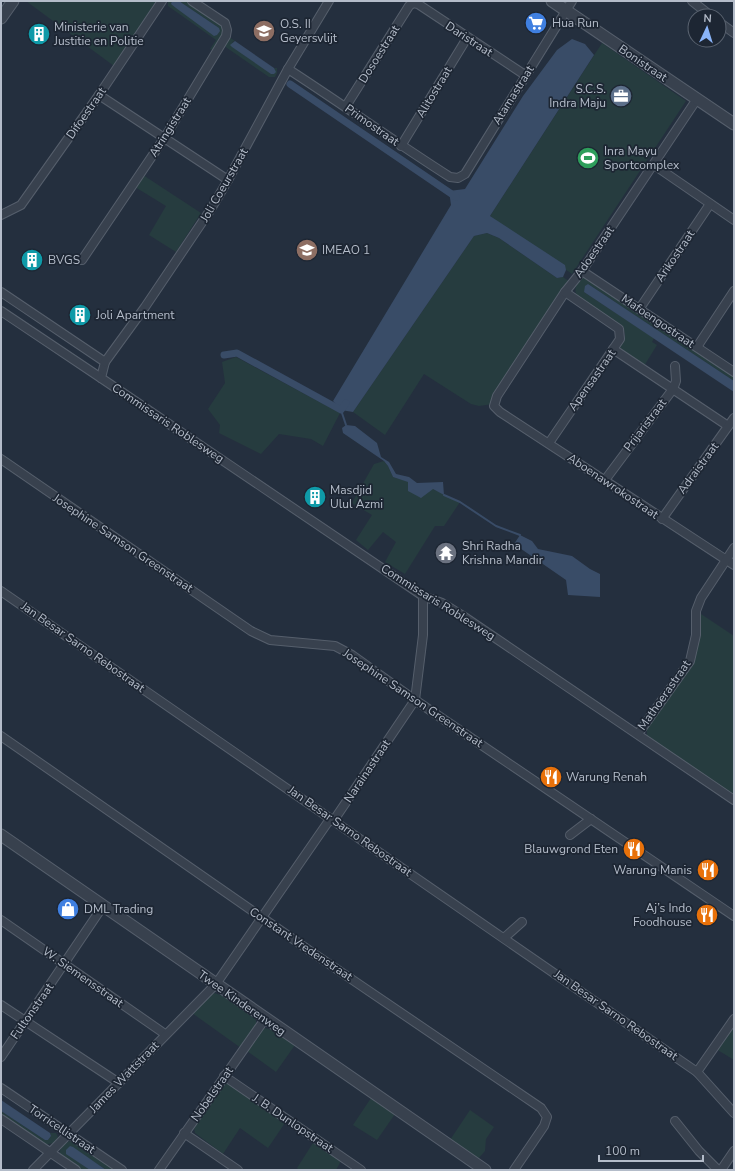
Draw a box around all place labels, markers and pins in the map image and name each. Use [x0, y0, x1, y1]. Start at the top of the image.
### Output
supermarket icon: Hua Run [523, 10, 549, 36]
place label: Hua Run [552, 15, 599, 31]
place label: O.S. II Geyersvlijt [280, 16, 338, 46]
school or university icon: O.S. II Geyersvlijt [251, 18, 277, 44]
place label: Ministerie van Justitie en Politie [53, 19, 144, 49]
building icon: Ministerie van Justitie en Politie [26, 21, 52, 47]
place label: S.C.S. Indra Maju [549, 81, 606, 111]
office icon: S.C.S. Indra Maju [608, 83, 634, 109]
place label: Inra Mayu Sportcomplex [604, 143, 680, 173]
sports icon: Inra Mayu Sportcomplex [575, 145, 601, 171]
school or university icon: IMEAO 1 [294, 237, 320, 263]
place label: IMEAO 1 [322, 242, 370, 258]
building icon: BVGS [19, 247, 45, 273]
place label: BVGS [48, 252, 80, 268]
building icon: Joli Apartment [67, 302, 93, 328]
place label: Joli Apartment [95, 307, 175, 323]
place label: Masdjid Ulul Azmi [330, 482, 383, 512]
building icon: Masdjid Ulul Azmi [302, 484, 328, 510]
place label: Shri Radha Krishna Mandir [462, 538, 544, 568]
temple icon: Shri Radha Krishna Mandir [433, 540, 459, 566]
restaurant icon: Warung Renah [538, 764, 564, 790]
place label: Warung Renah [566, 769, 647, 785]
restaurant icon: Blauwgrond Eten [621, 836, 647, 862]
place label: Blauwgrond Eten [524, 841, 618, 857]
restaurant icon: Warung Manis [695, 857, 721, 883]
place label: Warung Manis [613, 862, 692, 878]
shop icon: DML Trading [55, 896, 81, 922]
place label: Aj’s Indo Foodhouse [633, 900, 692, 930]
place label: DML Trading [84, 901, 153, 917]
restaurant icon: Aj’s Indo Foodhouse [694, 902, 720, 928]

